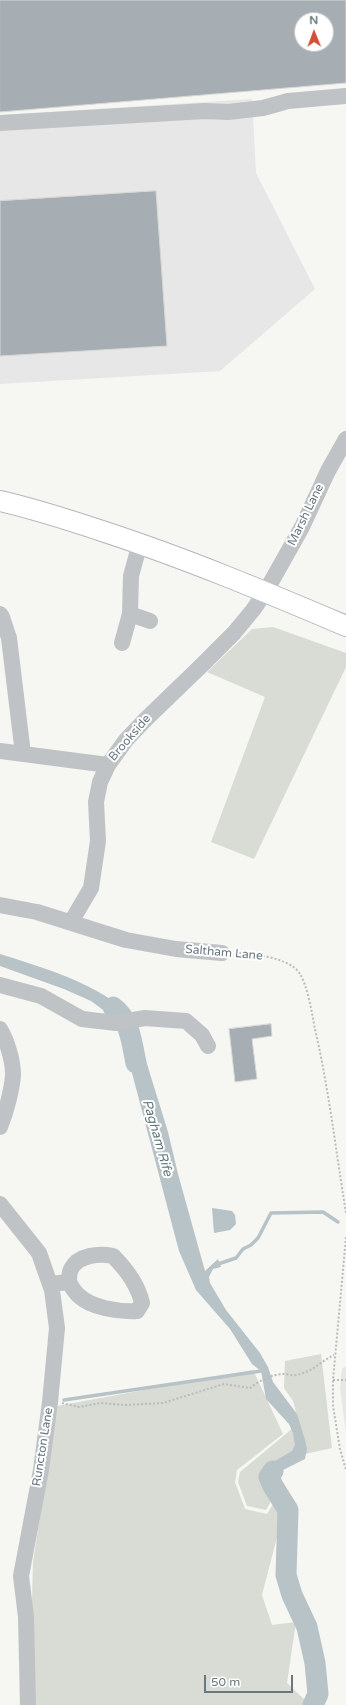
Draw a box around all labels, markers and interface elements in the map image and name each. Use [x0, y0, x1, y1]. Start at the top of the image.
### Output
north arrow [294, 12, 334, 52]
text: N [309, 14, 318, 27]
street label: Marsh Lane [285, 482, 327, 548]
street label: Brookside [106, 712, 154, 764]
street label: Saltham Lane [185, 942, 263, 964]
water label: Pagham Rife [139, 1098, 175, 1178]
street label: Runcton Lane [30, 1407, 56, 1487]
scale bar [206, 1667, 295, 1693]
text: 50 m [211, 1675, 240, 1689]

